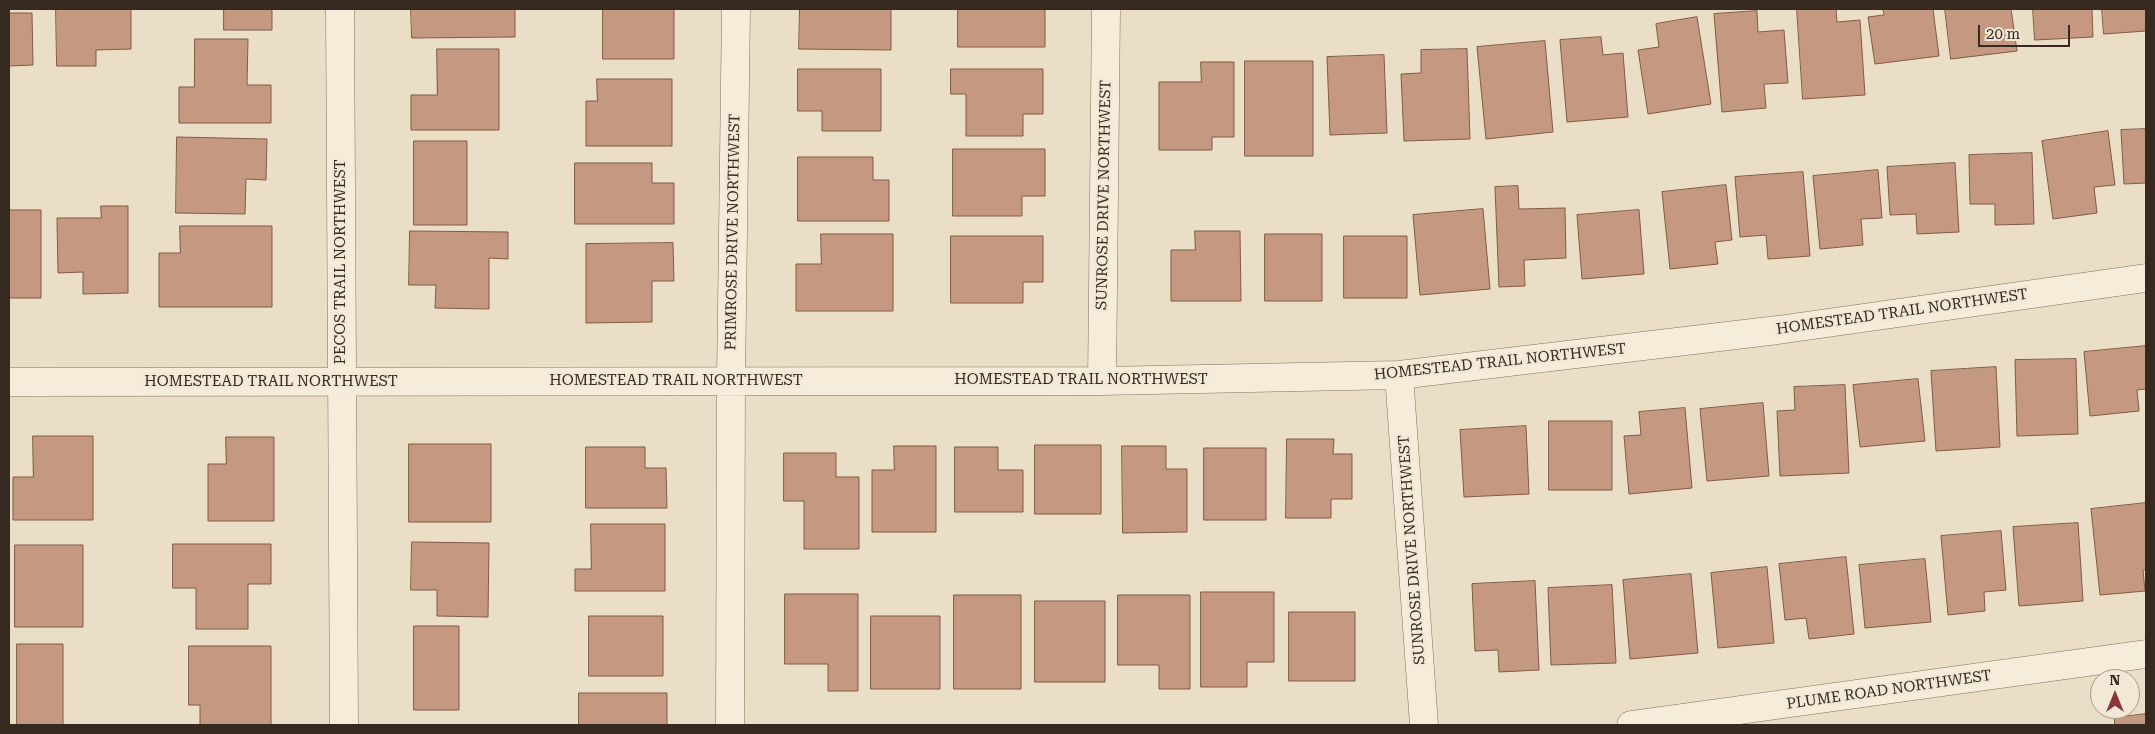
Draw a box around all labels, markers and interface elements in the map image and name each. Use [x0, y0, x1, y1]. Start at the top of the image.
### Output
scale bar [1980, 15, 2072, 47]
text: 20 m [1986, 25, 2020, 43]
street label: SUNROSE DRIVE NORTHWEST [1093, 80, 1115, 310]
street label: PRIMROSE DRIVE NORTHWEST [722, 113, 744, 351]
street label: PECOS TRAIL NORTHWEST [332, 159, 350, 365]
street label: HOMESTEAD TRAIL NORTHWEST [1775, 285, 2029, 339]
street label: HOMESTEAD TRAIL NORTHWEST [1373, 340, 1627, 384]
street label: HOMESTEAD TRAIL NORTHWEST [954, 371, 1208, 389]
street label: HOMESTEAD TRAIL NORTHWEST [549, 372, 803, 390]
street label: HOMESTEAD TRAIL NORTHWEST [144, 373, 398, 391]
street label: SUNROSE DRIVE NORTHWEST [1395, 434, 1429, 666]
street label: PLUME ROAD NORTHWEST [1785, 667, 1993, 713]
north arrow [2090, 669, 2140, 719]
text: N [2110, 672, 2120, 688]

